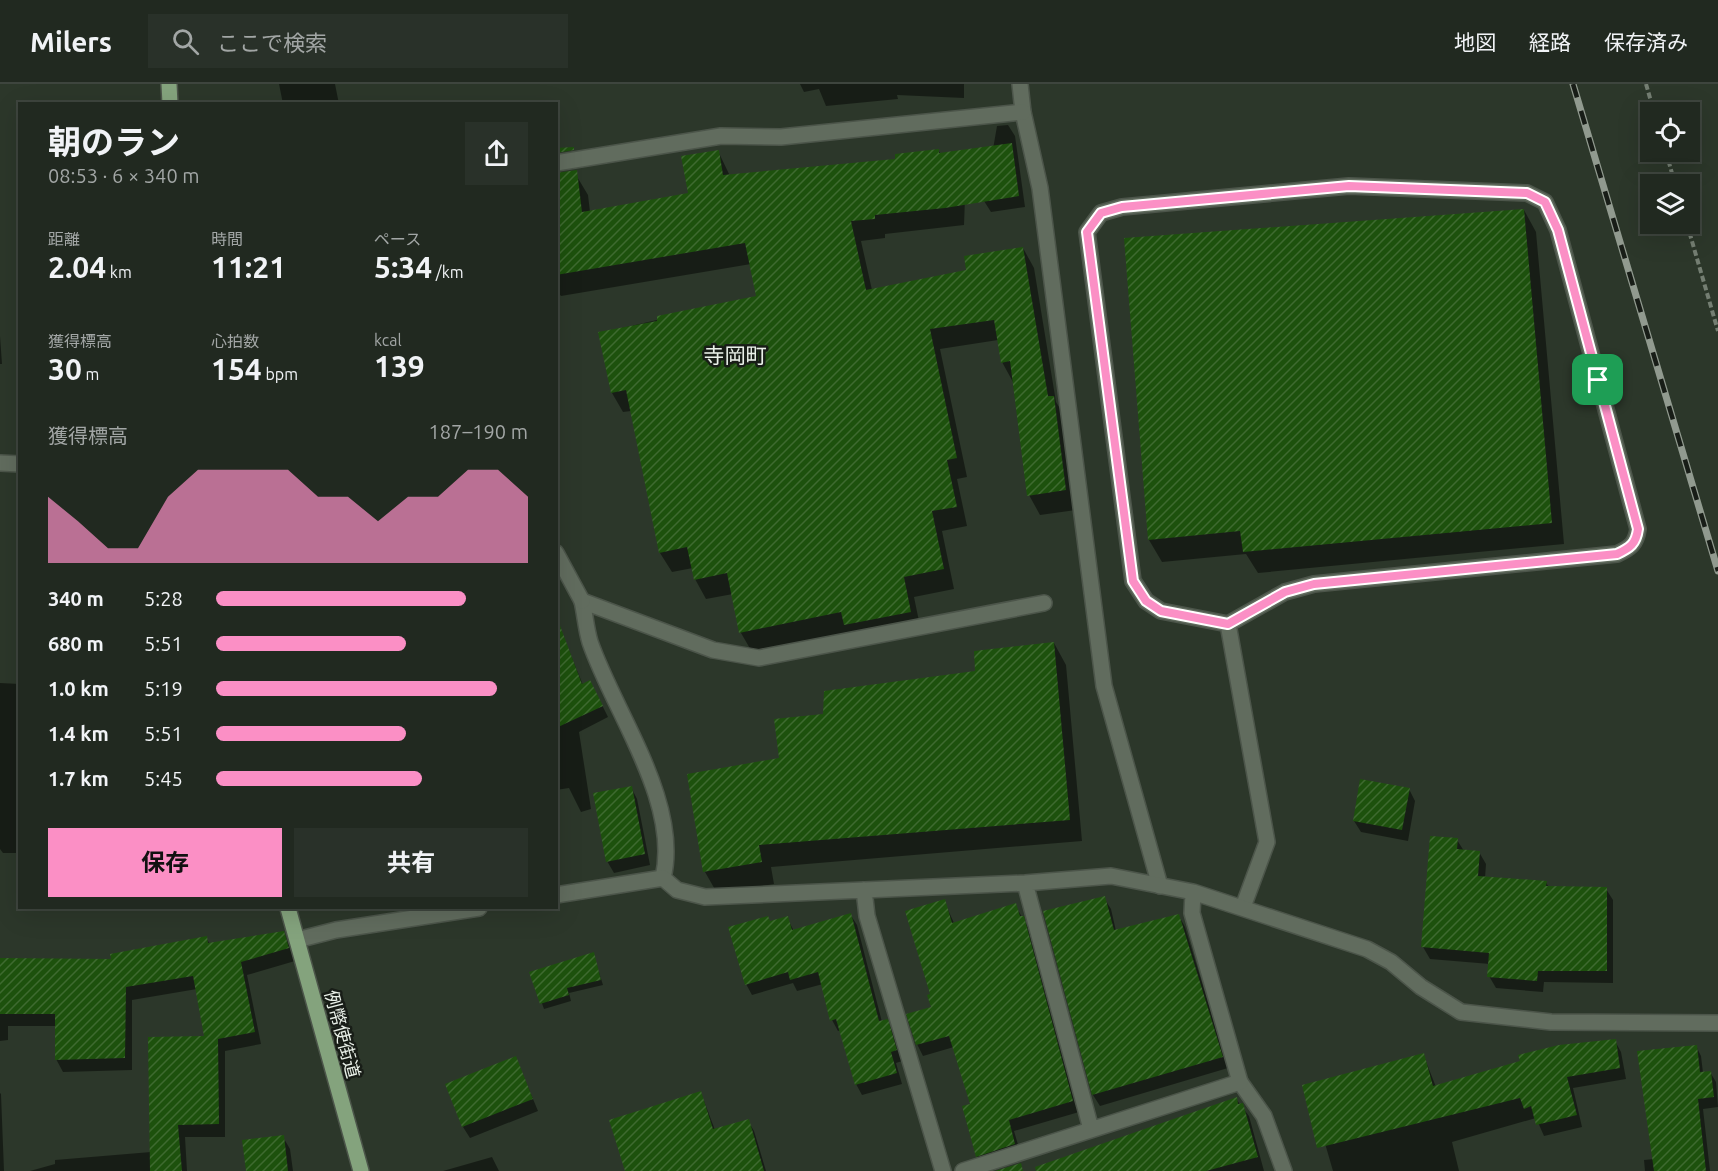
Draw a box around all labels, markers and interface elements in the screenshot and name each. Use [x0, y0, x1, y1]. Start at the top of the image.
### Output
search box [148, 14, 568, 68]
icon: search [169, 25, 202, 58]
text: Milers [30, 26, 112, 57]
text: ここで検索 [217, 30, 327, 55]
text: 地図 [1454, 30, 1496, 54]
text: 経路 [1529, 30, 1571, 54]
text: 保存済み [1604, 30, 1688, 54]
map controls [1640, 102, 1700, 234]
button: locate [1640, 102, 1700, 162]
button: share [465, 122, 528, 185]
text: 朝のラン [48, 123, 180, 160]
text: 08:53 · 6 × 340 m [48, 164, 200, 187]
button: layers [1640, 174, 1700, 234]
text: 距離 [48, 230, 80, 248]
text: 時間 [211, 230, 243, 248]
text: ペース [374, 230, 421, 248]
text: 2.04 [48, 250, 106, 284]
text: 11:21 [211, 250, 286, 284]
text: 5:34 [374, 250, 432, 284]
text: km [106, 263, 132, 281]
text: /km [432, 263, 464, 281]
text: kcal [374, 331, 402, 349]
text: 獲得標高 [48, 332, 112, 350]
text: 心拍数 [211, 332, 259, 350]
district label: 寺岡町 [704, 343, 767, 367]
text: 139 [374, 349, 425, 383]
text: 30 [48, 352, 82, 386]
text: 154 [211, 352, 262, 386]
pin [1572, 354, 1623, 405]
icon: arrive [1581, 363, 1614, 396]
text: m [82, 365, 99, 383]
text: bpm [262, 365, 298, 383]
text: 187–190 m [429, 420, 528, 443]
text: 獲得標高 [48, 424, 128, 447]
text: 340 m [48, 587, 104, 610]
text: 5:28 [144, 587, 183, 610]
text: 680 m [48, 632, 104, 655]
text: 5:51 [144, 632, 183, 655]
text: 1.0 km [48, 677, 109, 700]
text: 5:19 [144, 677, 183, 700]
text: 1.4 km [48, 722, 109, 745]
text: 5:51 [144, 722, 183, 745]
text: 1.7 km [48, 767, 109, 790]
text: 5:45 [144, 767, 183, 790]
button: 保存 [48, 828, 282, 897]
button: 共有 [294, 828, 528, 897]
street label: 例幣使街道 [322, 988, 364, 1080]

